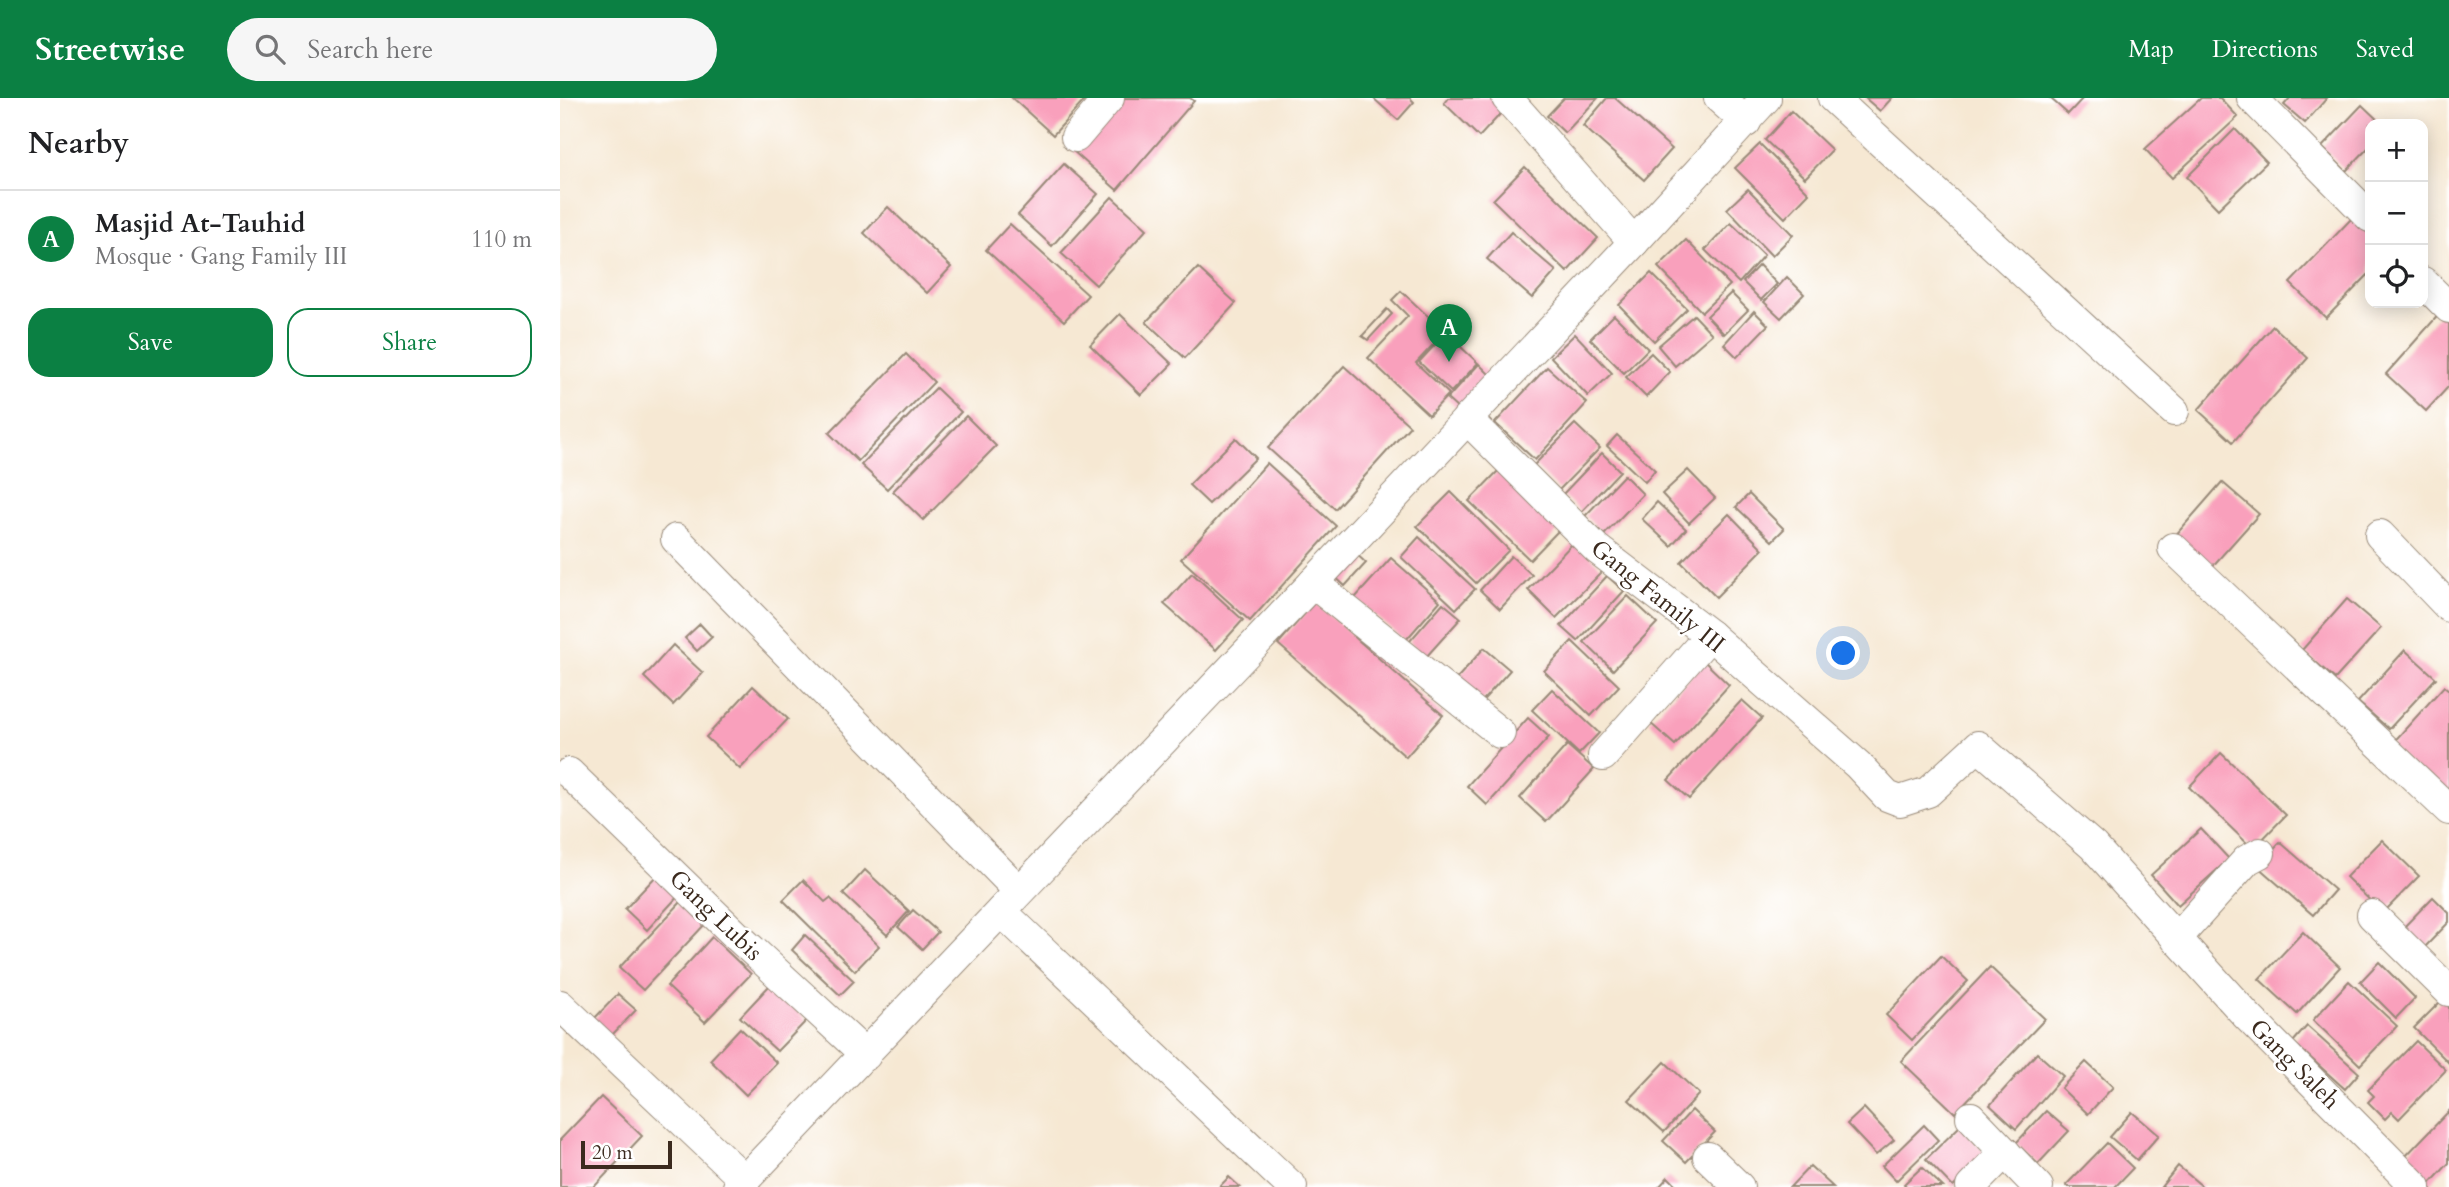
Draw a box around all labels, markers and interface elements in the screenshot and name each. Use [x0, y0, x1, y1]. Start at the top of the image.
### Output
search box [227, 18, 717, 81]
text: Streetwise [35, 27, 185, 72]
icon: search [251, 30, 289, 68]
text: Search here [307, 32, 433, 67]
text: Map [2128, 33, 2174, 66]
text: Directions [2212, 33, 2318, 66]
text: Saved [2356, 33, 2414, 66]
map controls [2365, 119, 2428, 308]
button: + [2365, 119, 2428, 182]
text: Nearby [28, 123, 129, 164]
button: − [2365, 182, 2428, 245]
text: Masjid At-Tauhid [95, 206, 305, 241]
text: A [42, 224, 60, 255]
text: 110 m [471, 224, 532, 255]
text: Mosque · Gang Family III [95, 241, 347, 272]
button: locate [2365, 245, 2428, 308]
pin: A [1426, 304, 1472, 362]
button: Save [28, 308, 273, 377]
button: Share [287, 308, 532, 377]
street label: Gang Family III [1584, 532, 1732, 661]
your location [1826, 636, 1860, 670]
street label: Gang Lubis [662, 862, 770, 968]
street label: Gang Saleh [2242, 1012, 2347, 1117]
scale bar [581, 1138, 672, 1170]
text: 20 m [592, 1140, 633, 1166]

